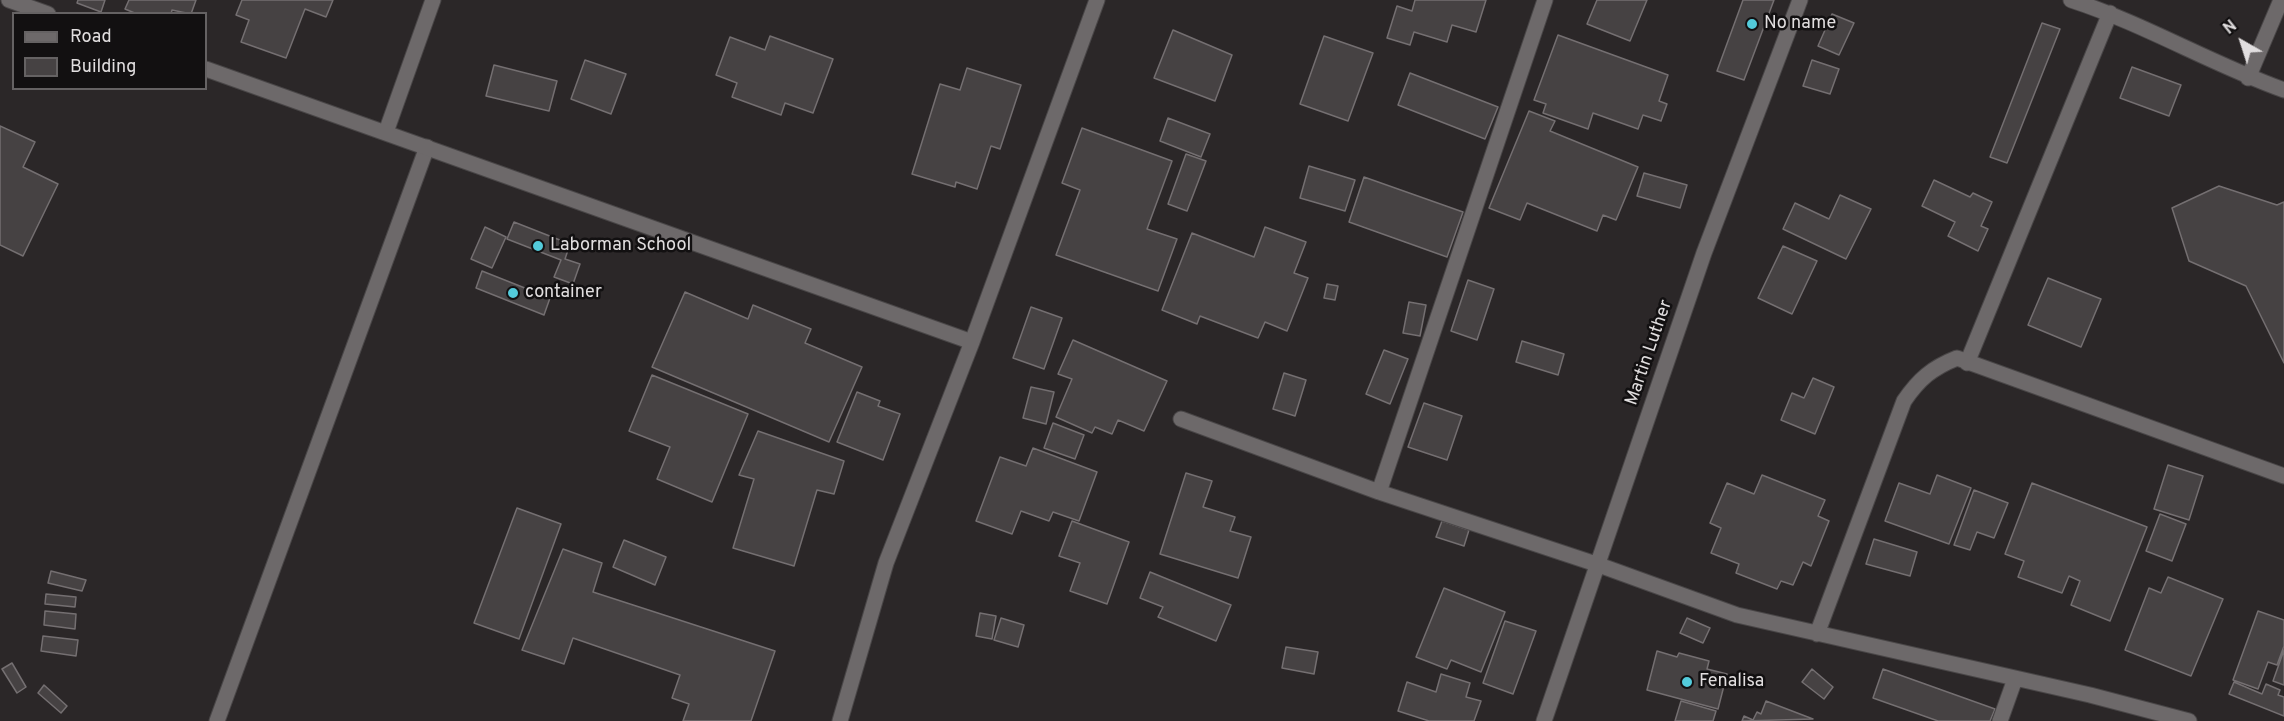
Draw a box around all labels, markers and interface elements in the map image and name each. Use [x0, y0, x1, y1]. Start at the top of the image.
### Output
legend [12, 12, 207, 90]
north arrow [2212, 12, 2272, 72]
place label: No name [1764, 13, 1836, 35]
marker: No name [1745, 17, 1759, 31]
text: N [2220, 17, 2241, 39]
text: Road [70, 26, 112, 49]
text: Building [70, 56, 136, 79]
place label: Laborman School [550, 235, 691, 257]
marker: Laborman School [531, 239, 545, 253]
place label: container [525, 282, 602, 304]
marker: container [506, 286, 520, 300]
street label: Martin Luther [1622, 297, 1678, 409]
place label: Fenalisa [1699, 671, 1764, 693]
marker: Fenalisa [1680, 675, 1694, 689]

